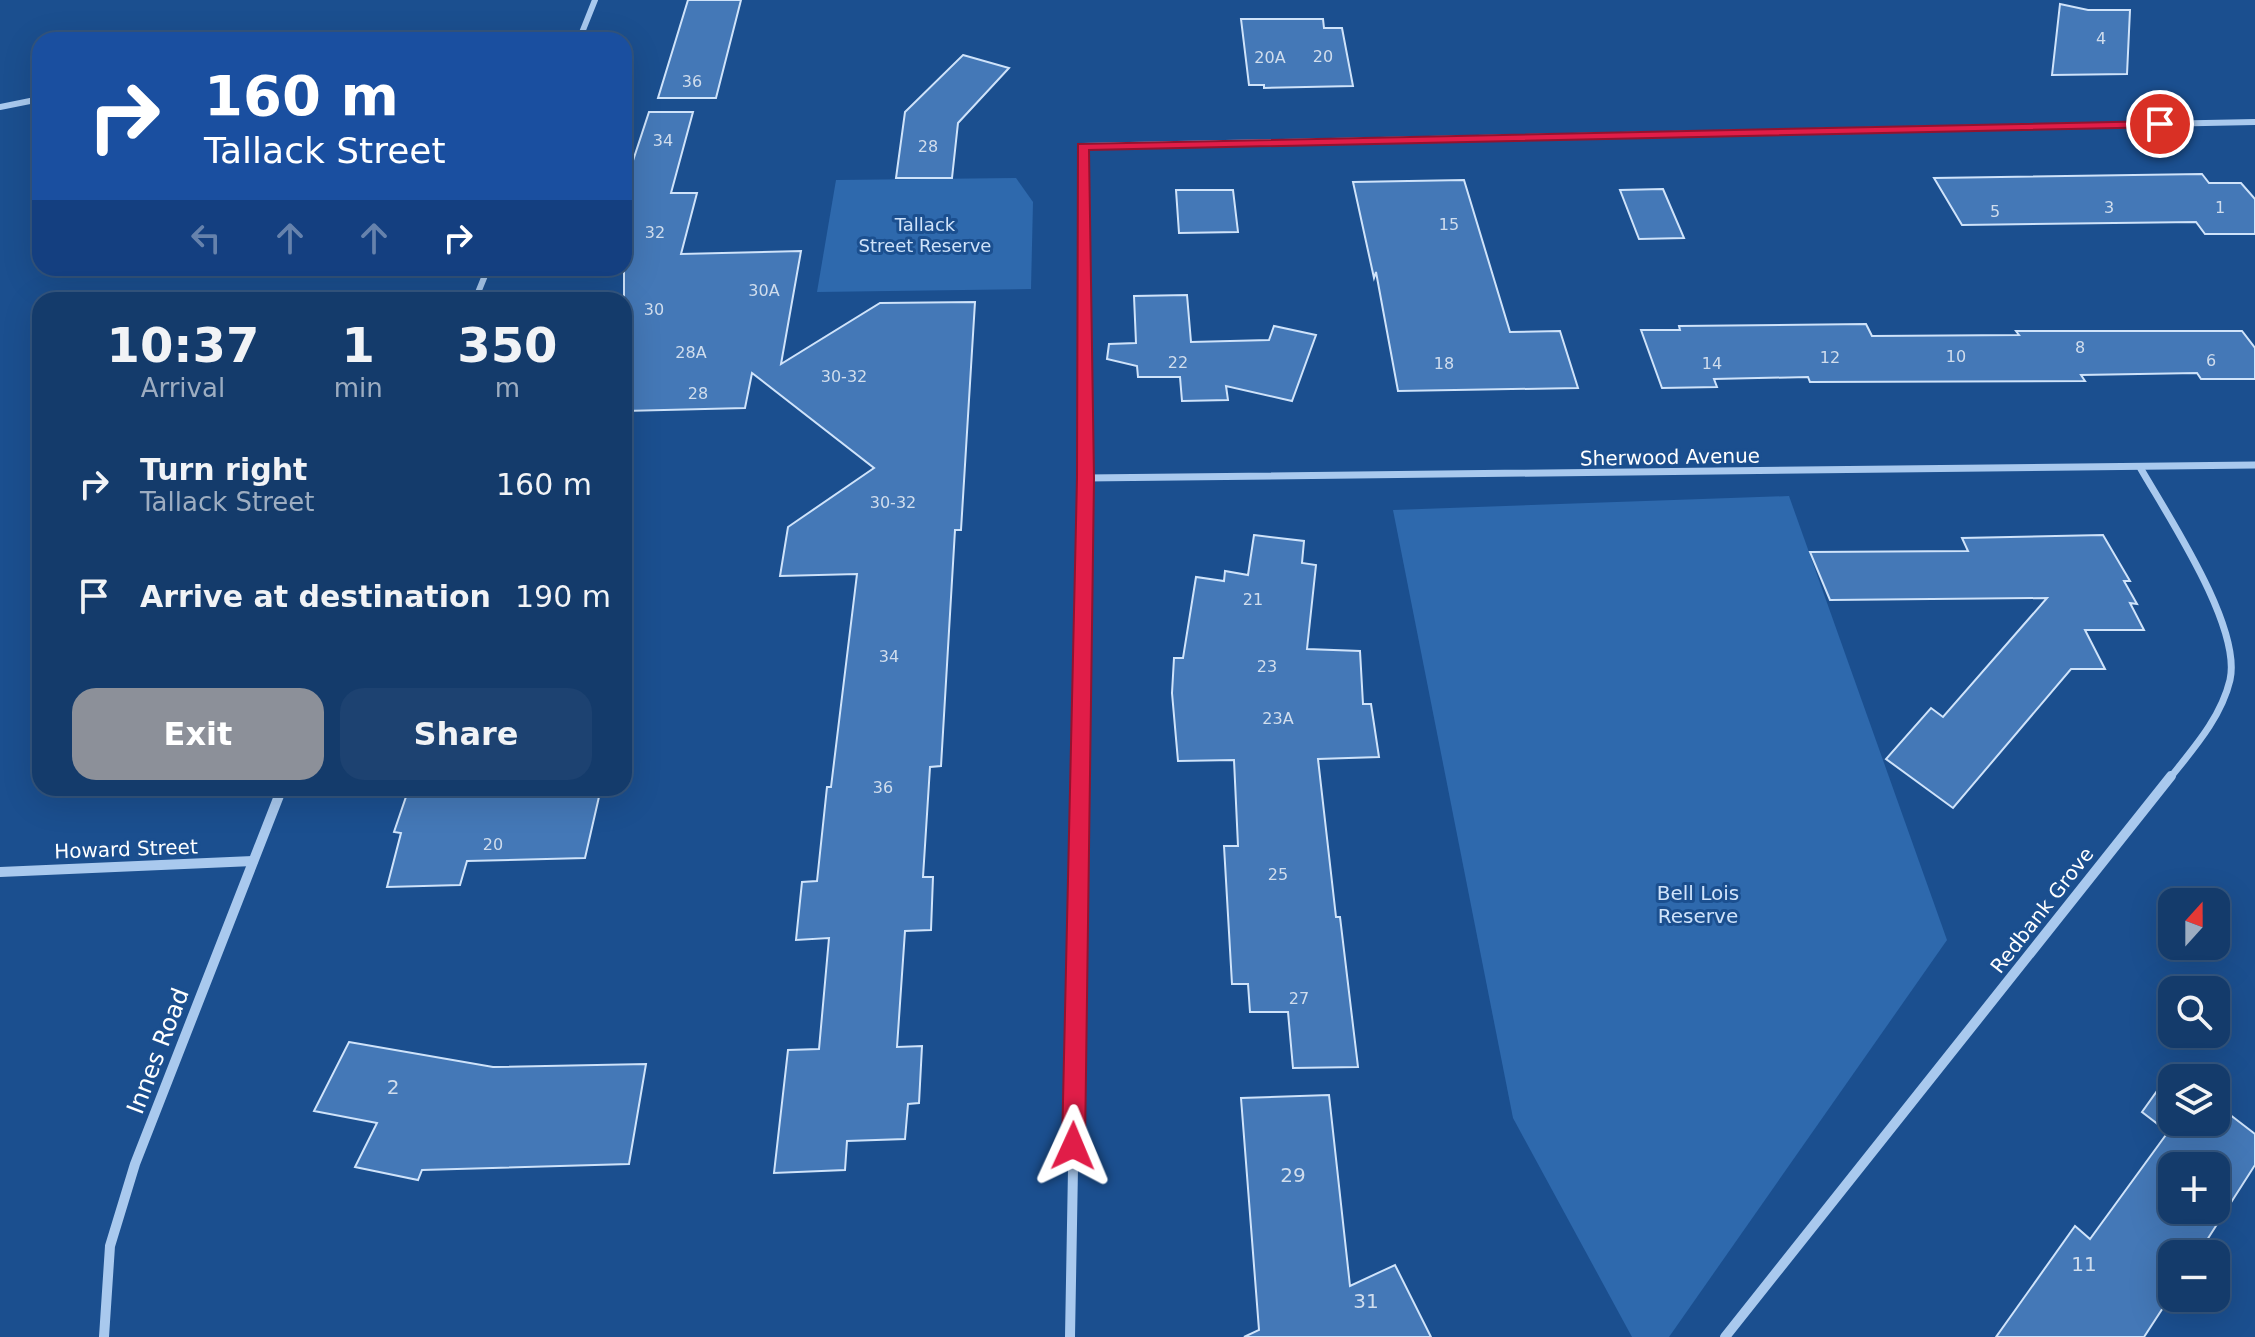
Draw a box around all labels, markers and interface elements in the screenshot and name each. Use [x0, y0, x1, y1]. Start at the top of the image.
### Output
house number: 4 [2096, 29, 2106, 48]
house number: 20 [1313, 47, 1333, 66]
house number: 20A [1254, 48, 1286, 67]
text: 160 m [204, 63, 399, 128]
icon: right [72, 64, 176, 168]
house number: 36 [682, 72, 702, 91]
pin [2126, 90, 2194, 158]
icon: arrive [2138, 102, 2182, 146]
text: Tallack Street [204, 130, 446, 171]
house number: 34 [653, 131, 673, 150]
house number: 28 [918, 137, 938, 156]
house number: 3 [2104, 198, 2114, 217]
house number: 1 [2215, 198, 2225, 217]
house number: 5 [1990, 202, 2000, 221]
park label: Tallack Street Reserve [859, 214, 991, 256]
house number: 15 [1439, 215, 1459, 234]
icon: left [184, 216, 228, 260]
icon: ahead [268, 216, 312, 260]
icon: ahead [352, 216, 396, 260]
icon: right [436, 216, 480, 260]
house number: 32 [645, 223, 665, 242]
house number: 30A [748, 281, 780, 300]
house number: 30 [644, 300, 664, 319]
text: 10:37 [106, 317, 259, 373]
text: 1 [342, 317, 375, 373]
text: 350 [457, 317, 557, 373]
house number: 8 [2075, 338, 2085, 357]
house number: 28A [675, 343, 707, 362]
house number: 10 [1946, 347, 1966, 366]
house number: 12 [1820, 348, 1840, 367]
house number: 6 [2206, 351, 2216, 370]
house number: 22 [1168, 353, 1188, 372]
house number: 18 [1434, 354, 1454, 373]
house number: 14 [1702, 354, 1722, 373]
house number: 30-32 [821, 367, 867, 386]
text: Arrival [141, 373, 225, 403]
text: min [334, 373, 383, 403]
text: m [495, 373, 520, 403]
house number: 28 [688, 384, 708, 403]
street label: Sherwood Avenue [1580, 443, 1760, 471]
text: Turn right [140, 452, 307, 487]
icon: right [72, 462, 116, 506]
text: 160 m [496, 467, 592, 502]
text: Tallack Street [140, 487, 315, 517]
house number: 30-32 [870, 493, 916, 512]
icon: arrive [72, 574, 116, 618]
text: Arrive at destination [140, 579, 491, 614]
text: 190 m [515, 579, 611, 614]
house number: 21 [1243, 590, 1263, 609]
house number: 34 [879, 647, 899, 666]
house number: 23 [1257, 657, 1277, 676]
button: Exit [72, 688, 324, 780]
button: Share [340, 688, 592, 780]
house number: 23A [1262, 709, 1294, 728]
house number: 36 [873, 778, 893, 797]
street label: Howard Street [54, 834, 198, 863]
house number: 20 [483, 835, 503, 854]
street label: Redbank Grove [1985, 842, 2099, 978]
house number: 25 [1268, 865, 1288, 884]
park label: Bell Lois Reserve [1657, 881, 1739, 928]
north arrow [2158, 888, 2230, 960]
map controls [2158, 888, 2230, 1312]
button: search [2158, 976, 2230, 1048]
street label: Innes Road [121, 984, 195, 1118]
house number: 27 [1289, 989, 1309, 1008]
button: layers [2158, 1064, 2230, 1136]
house number: 2 [387, 1075, 399, 1099]
position arrow [1031, 1104, 1115, 1188]
button: + [2158, 1152, 2230, 1224]
house number: 29 [1280, 1163, 1306, 1187]
button: − [2158, 1240, 2230, 1312]
house number: 11 [2071, 1252, 2097, 1276]
house number: 31 [1353, 1289, 1379, 1313]

